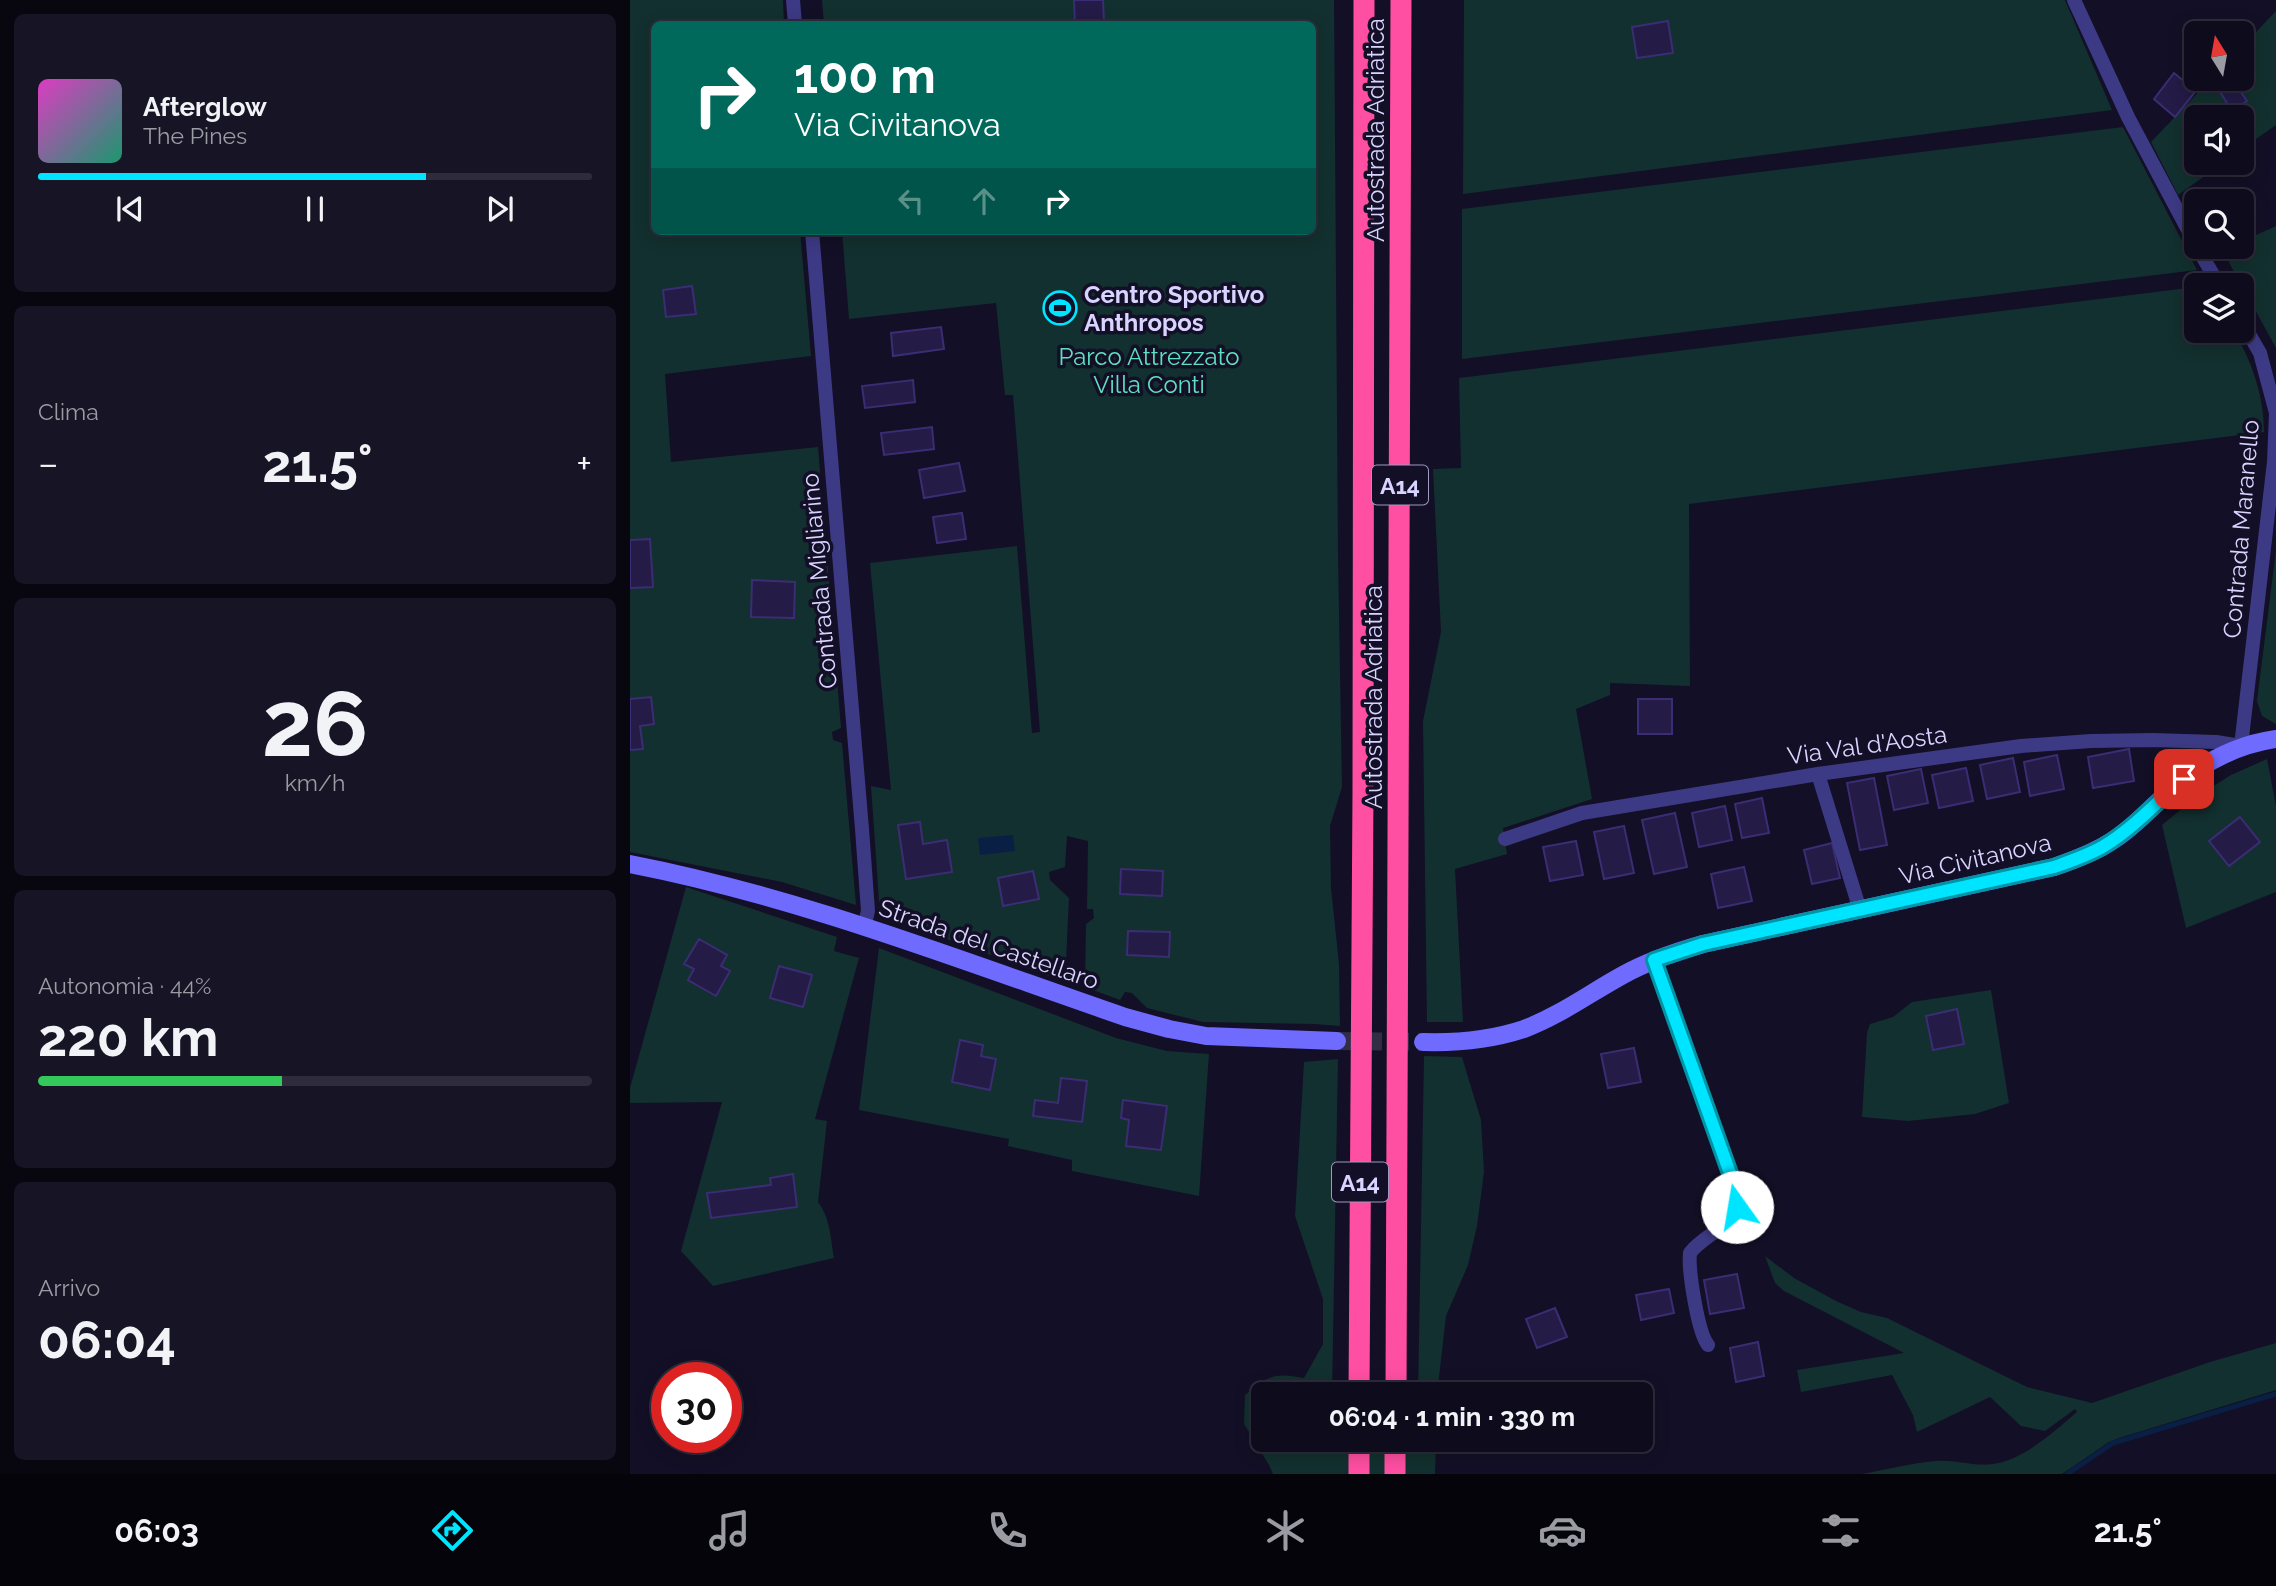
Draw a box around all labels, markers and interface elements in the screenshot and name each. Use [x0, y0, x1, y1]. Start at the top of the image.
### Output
street label: Autostrada Adriatica [1361, 18, 1390, 242]
north arrow [2184, 21, 2254, 91]
map controls [2184, 21, 2254, 343]
text: 100 m [794, 47, 936, 104]
icon: right [679, 49, 770, 140]
text: Afterglow [143, 92, 267, 122]
button: sound [2184, 105, 2254, 175]
text: Via Civitanova [794, 106, 1001, 143]
text: The Pines [143, 122, 247, 149]
icon: left [892, 182, 930, 220]
icon: ahead [965, 182, 1003, 220]
icon: right [1038, 182, 1076, 220]
button: search [2184, 189, 2254, 259]
icon: previous [111, 190, 149, 228]
icon: pause [296, 190, 334, 228]
icon: next [481, 190, 519, 228]
button: layers [2184, 273, 2254, 343]
place label: Centro Sportivo Anthropos [1084, 280, 1264, 337]
sports icon: Centro Sportivo Anthropos [1041, 289, 1079, 327]
park label: Parco Attrezzato Villa Conti [1058, 342, 1240, 399]
text: Clima [38, 398, 99, 425]
street label: Contrada Maranello [2217, 419, 2265, 639]
text: 21.5° [262, 433, 373, 494]
text: − [38, 441, 58, 486]
text: + [576, 441, 592, 486]
road number: A14 [1372, 466, 1428, 505]
street label: Contrada Migliarino [795, 472, 843, 690]
street label: Autostrada Adriatica [1359, 585, 1388, 809]
text: 26 [262, 670, 368, 777]
street label: Via Val d'Aosta [1785, 719, 1949, 771]
pin [2154, 749, 2214, 809]
icon: arrive [2165, 760, 2203, 798]
text: km/h [285, 769, 345, 796]
street label: Via Civitanova [1896, 827, 2054, 891]
street label: Strada del Castellaro [875, 893, 1103, 995]
text: Autonomia · 44% [38, 972, 212, 999]
text: 220 km [38, 1007, 219, 1068]
road number: A14 [1332, 1162, 1388, 1202]
position arrow [1700, 1170, 1774, 1244]
text: Arrivo [38, 1274, 100, 1301]
text: 06:04 [38, 1309, 176, 1370]
speed limit sign: 30 [651, 1362, 742, 1453]
text: 06:04 · 1 min · 330 m [1329, 1402, 1575, 1432]
icon: directions [428, 1506, 477, 1555]
icon: music [705, 1506, 754, 1555]
icon: phone [983, 1506, 1032, 1555]
icon: climate [1261, 1506, 1310, 1555]
icon: car [1538, 1506, 1587, 1555]
icon: filters [1816, 1506, 1865, 1555]
text: 06:03 [114, 1512, 199, 1549]
text: 21.5° [2094, 1512, 2162, 1549]

